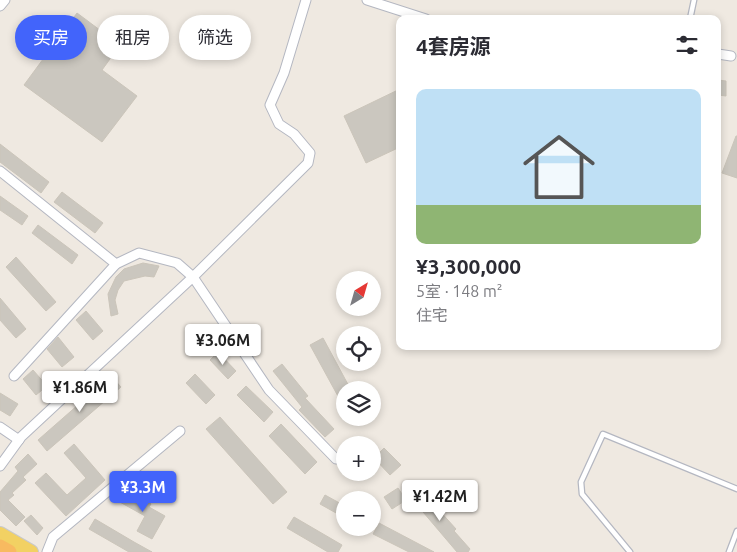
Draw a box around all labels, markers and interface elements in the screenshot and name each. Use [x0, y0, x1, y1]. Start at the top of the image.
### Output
chip: 买房 [15, 15, 87, 60]
chip: 租房 [97, 15, 169, 60]
chip: 筛选 [179, 15, 251, 60]
icon: filters [673, 31, 701, 59]
text: 4套房源 [416, 34, 491, 58]
icon: home [514, 122, 604, 212]
text: ¥3,300,000 [416, 254, 521, 278]
north arrow [336, 271, 381, 316]
map controls [336, 271, 381, 536]
text: 5室 · 148 m² [416, 282, 503, 300]
text: 住宅 [416, 306, 448, 324]
pin: ¥3.06M [182, 324, 264, 366]
button: locate [336, 326, 381, 371]
text: ¥3.06M [196, 331, 250, 349]
pin: ¥1.86M [39, 370, 121, 413]
text: ¥1.86M [53, 378, 107, 396]
button: layers [336, 381, 381, 426]
button: + [336, 436, 381, 481]
pin: ¥3.3M [108, 470, 178, 513]
text: ¥3.3M [120, 478, 166, 496]
pin: ¥1.42M [399, 480, 481, 522]
text: ¥1.42M [413, 487, 467, 505]
button: − [336, 491, 381, 536]

